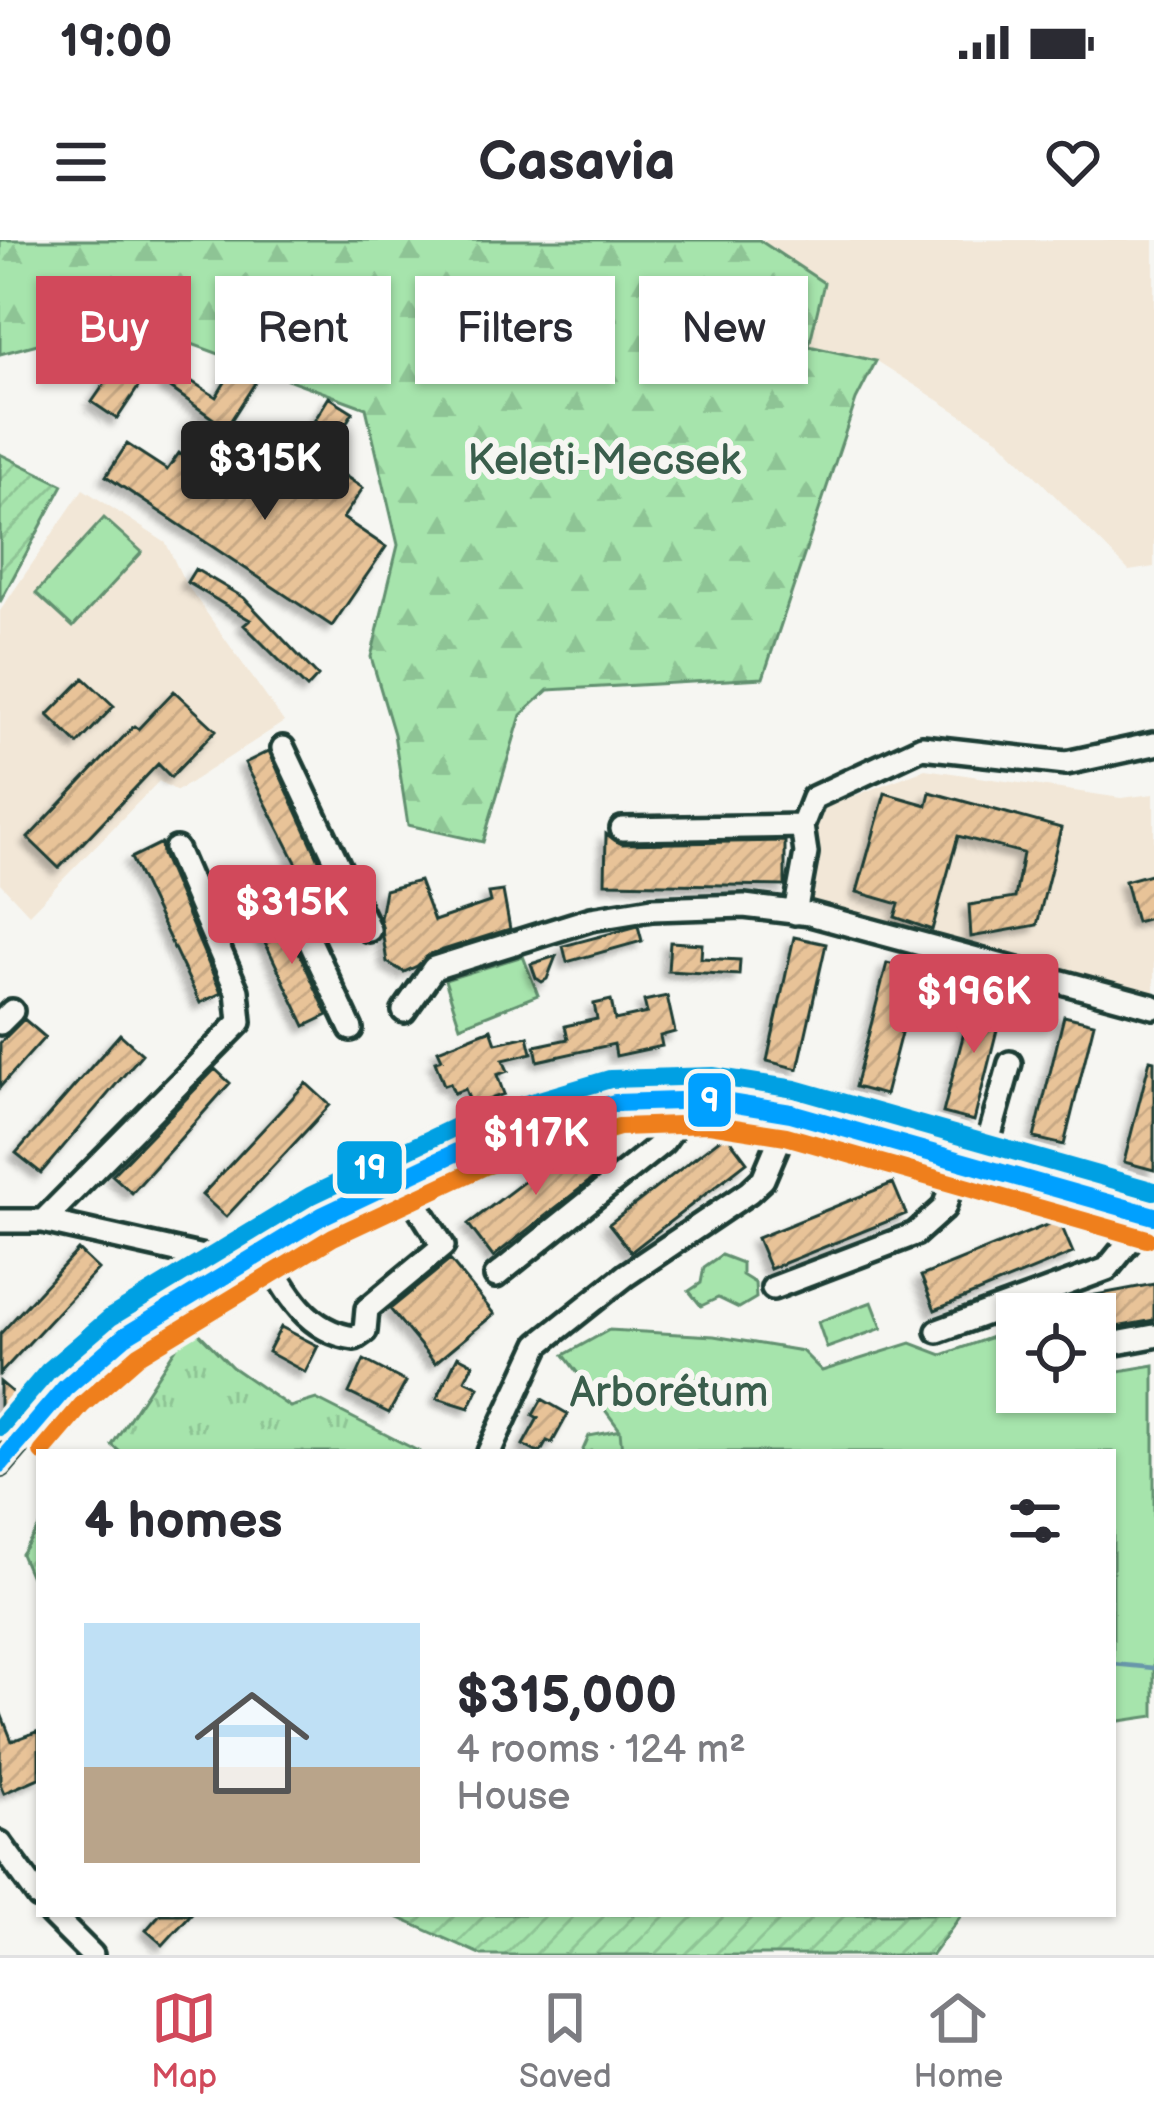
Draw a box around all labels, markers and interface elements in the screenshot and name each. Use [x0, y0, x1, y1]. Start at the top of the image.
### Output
text: 19:00 [60, 15, 172, 70]
icon: menu [48, 129, 114, 195]
icon: heart [1040, 129, 1106, 195]
text: Casavia [479, 130, 675, 195]
chip: Buy [36, 276, 191, 384]
chip: Rent [215, 276, 391, 384]
chip: Filters [415, 276, 615, 384]
chip: New [639, 276, 808, 384]
pin: $315K [181, 421, 349, 523]
text: $315K [208, 436, 322, 483]
park label: Keleti-Mecsek [467, 436, 741, 487]
pin: $315K [208, 865, 376, 967]
text: $315K [235, 880, 349, 927]
pin: $196K [890, 954, 1058, 1056]
text: $196K [916, 969, 1032, 1016]
line badge: 9 [686, 1071, 733, 1129]
text: 9 [700, 1082, 720, 1122]
pin: $117K [452, 1096, 620, 1198]
text: $117K [483, 1111, 589, 1158]
line badge: 19 [335, 1139, 404, 1196]
text: 19 [353, 1149, 387, 1189]
map controls [996, 1293, 1116, 1413]
button: locate [996, 1293, 1116, 1413]
park label: Arborétum [570, 1368, 768, 1419]
icon: filters [1002, 1488, 1068, 1554]
text: 4 homes [84, 1491, 283, 1552]
text: $315,000 [456, 1666, 677, 1727]
icon: home [180, 1671, 324, 1815]
text: 4 rooms · 124 m² [456, 1727, 746, 1774]
text: House [456, 1774, 570, 1821]
tab: Map [151, 1985, 217, 2097]
tab: Saved [519, 1985, 612, 2097]
tab: Home [913, 1985, 1003, 2097]

